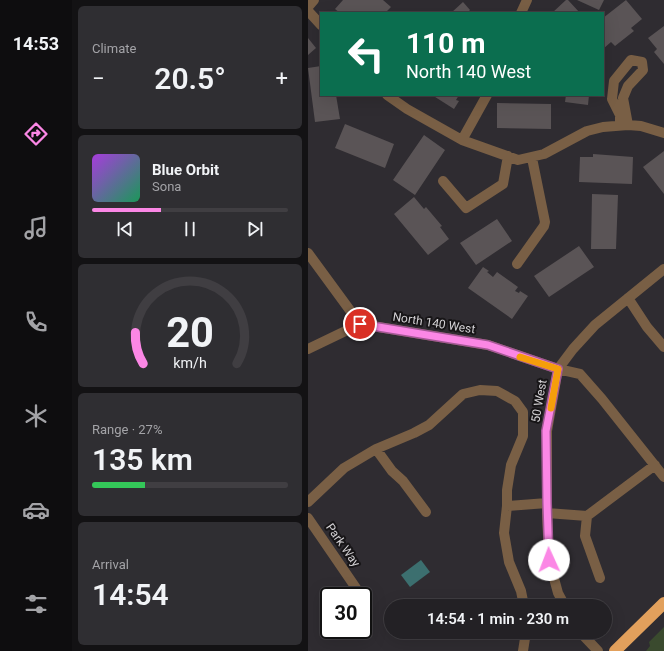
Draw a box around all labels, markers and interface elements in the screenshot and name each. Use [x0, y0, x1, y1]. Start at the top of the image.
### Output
text: 110 m [406, 27, 485, 60]
icon: left [340, 28, 392, 80]
text: 14:53 [13, 33, 59, 54]
text: Climate [92, 41, 136, 56]
text: 20.5° [154, 61, 226, 96]
text: North 140 West [406, 61, 531, 82]
text: − [92, 66, 105, 91]
text: + [276, 66, 288, 91]
icon: directions [22, 120, 50, 148]
text: Blue Orbit [152, 161, 219, 179]
text: Sona [152, 179, 181, 194]
icon: music [22, 214, 50, 242]
icon: previous [114, 218, 136, 240]
icon: pause [179, 218, 201, 240]
icon: next [244, 218, 266, 240]
text: 20 [166, 307, 214, 356]
pin [343, 307, 377, 341]
icon: phone [22, 308, 50, 336]
street label: North 140 West [392, 310, 476, 336]
icon: arrive [349, 313, 371, 335]
text: km/h [173, 354, 207, 370]
street label: 50 West [528, 378, 550, 424]
icon: climate [22, 402, 50, 430]
text: Range · 27% [92, 422, 162, 437]
text: 135 km [92, 442, 193, 477]
icon: car [22, 496, 50, 524]
street label: Park Way [323, 521, 363, 570]
position arrow [528, 539, 570, 581]
text: Arrival [92, 557, 129, 572]
text: 14:54 [92, 577, 169, 612]
speed limit sign: 30 [320, 587, 372, 639]
icon: filters [22, 590, 50, 618]
text: 14:54 · 1 min · 230 m [427, 610, 569, 628]

